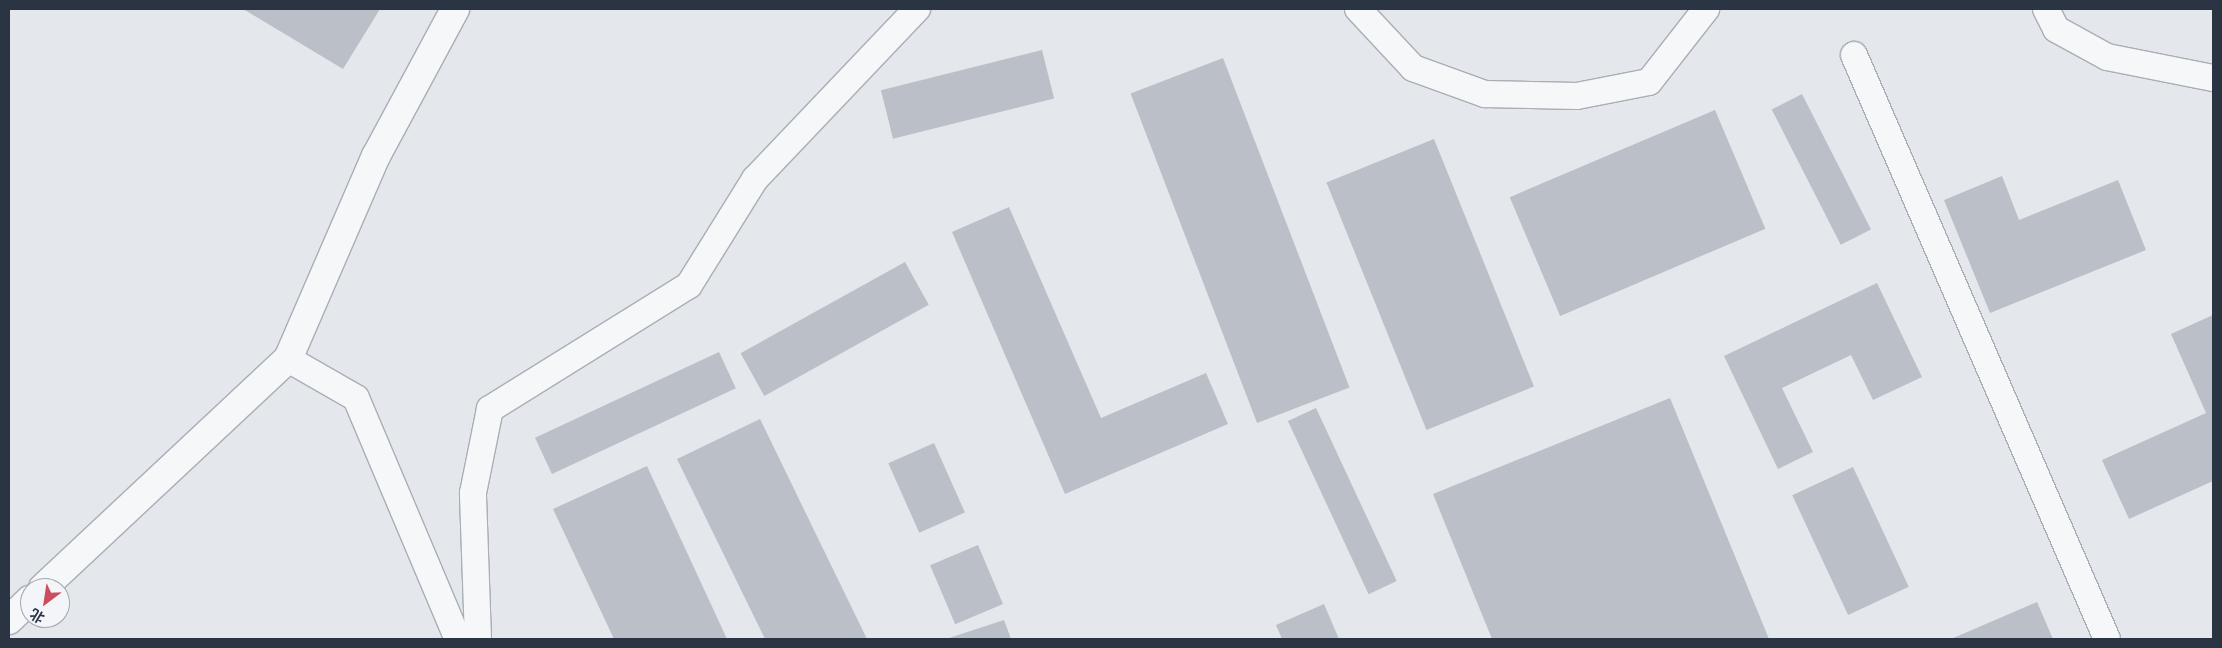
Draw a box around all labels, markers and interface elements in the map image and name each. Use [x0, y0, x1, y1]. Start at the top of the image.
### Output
north arrow [20, 578, 70, 628]
text: 北 [27, 605, 48, 626]

